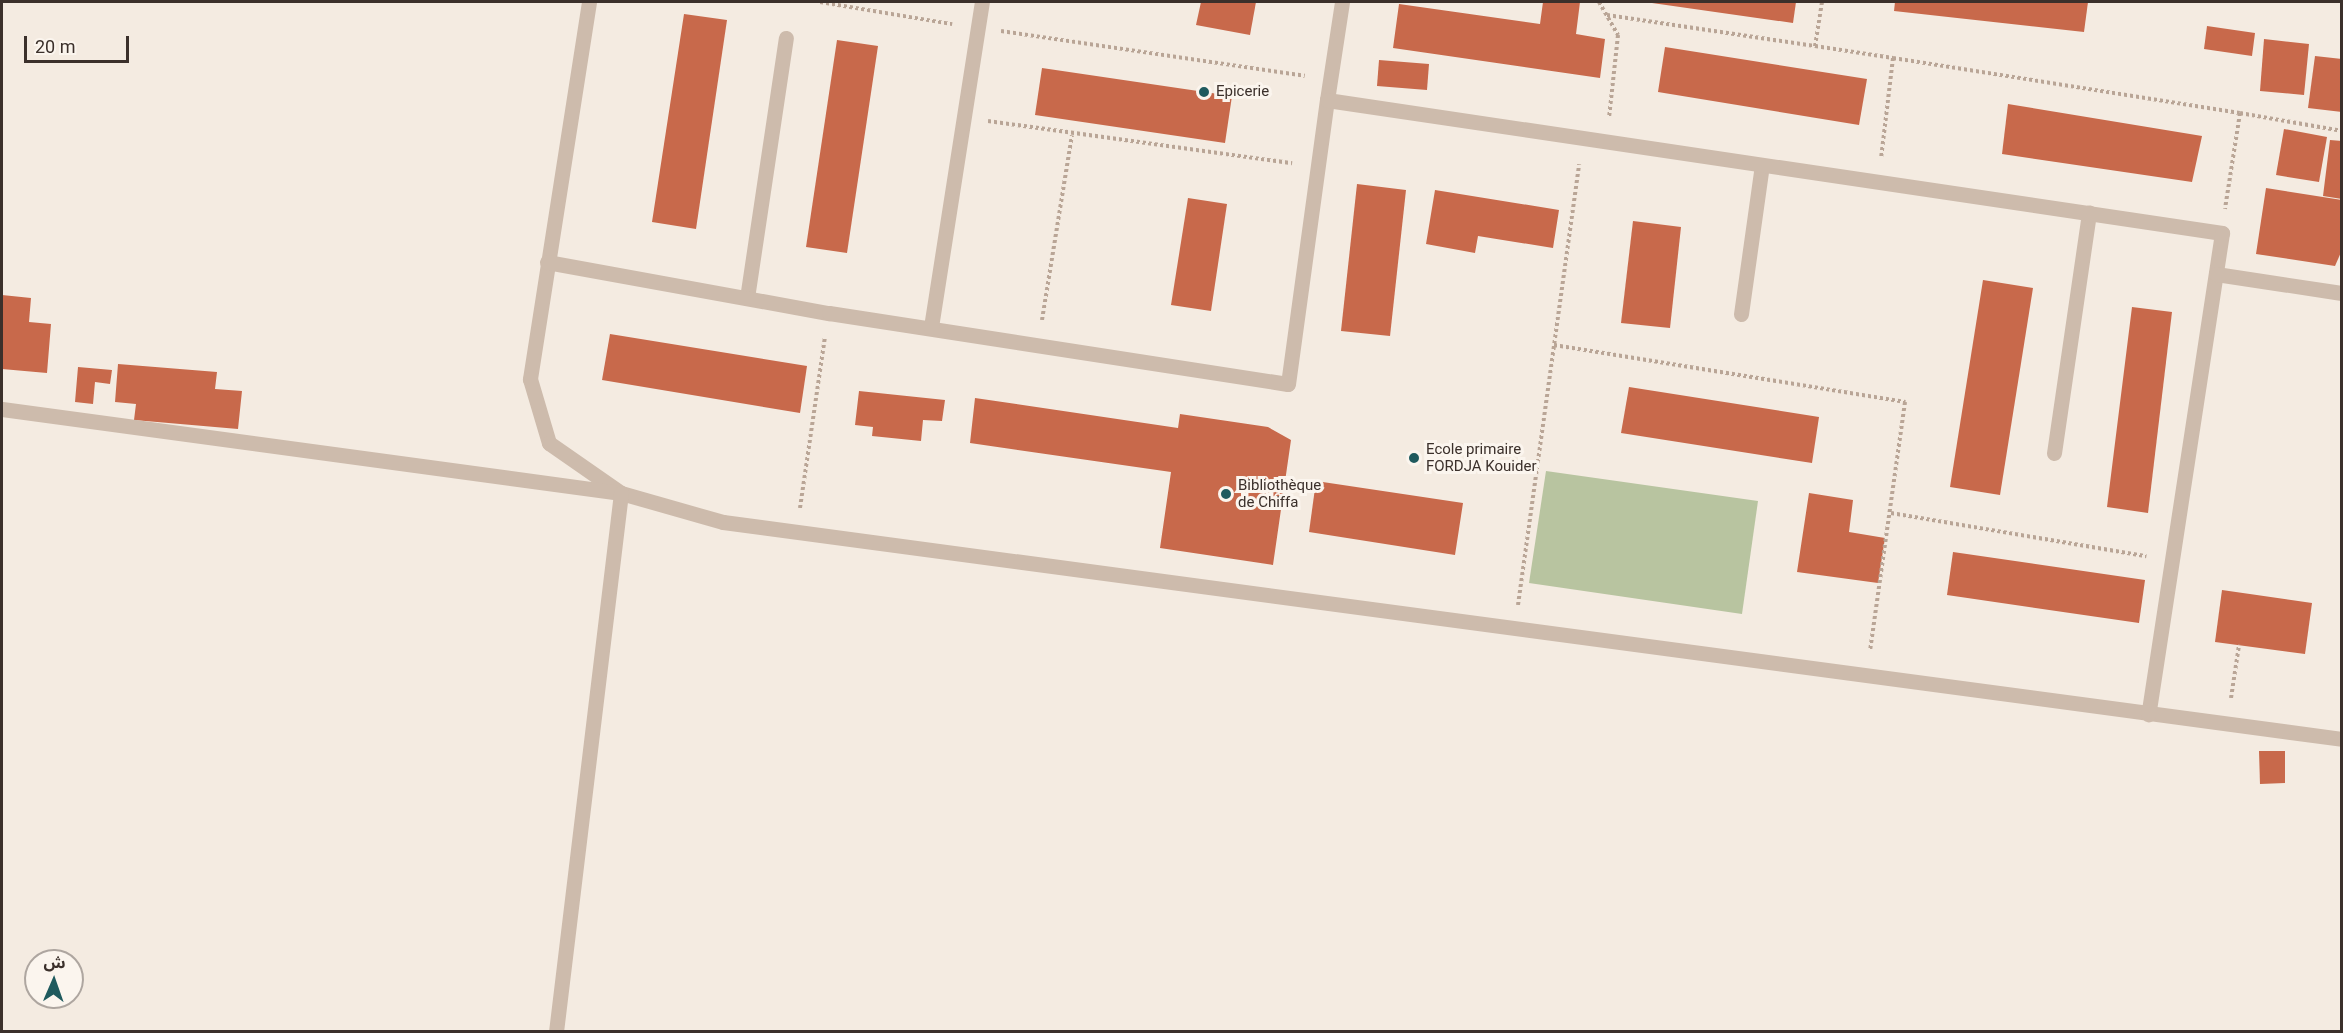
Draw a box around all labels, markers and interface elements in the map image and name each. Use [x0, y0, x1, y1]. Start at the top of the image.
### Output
scale bar [27, 24, 132, 62]
text: 20 m [35, 36, 75, 57]
place label: Epicerie [1216, 83, 1269, 101]
marker: Epicerie [1197, 85, 1211, 99]
place label: Ecole primaire FORDJA Kouider [1426, 440, 1537, 475]
marker: Ecole primaire FORDJA Kouider [1407, 451, 1421, 465]
place label: Bibliothèque de Chiffa [1238, 476, 1321, 511]
marker: Bibliothèque de Chiffa [1219, 487, 1233, 501]
north arrow [24, 949, 84, 1009]
text: ش [43, 953, 66, 972]

